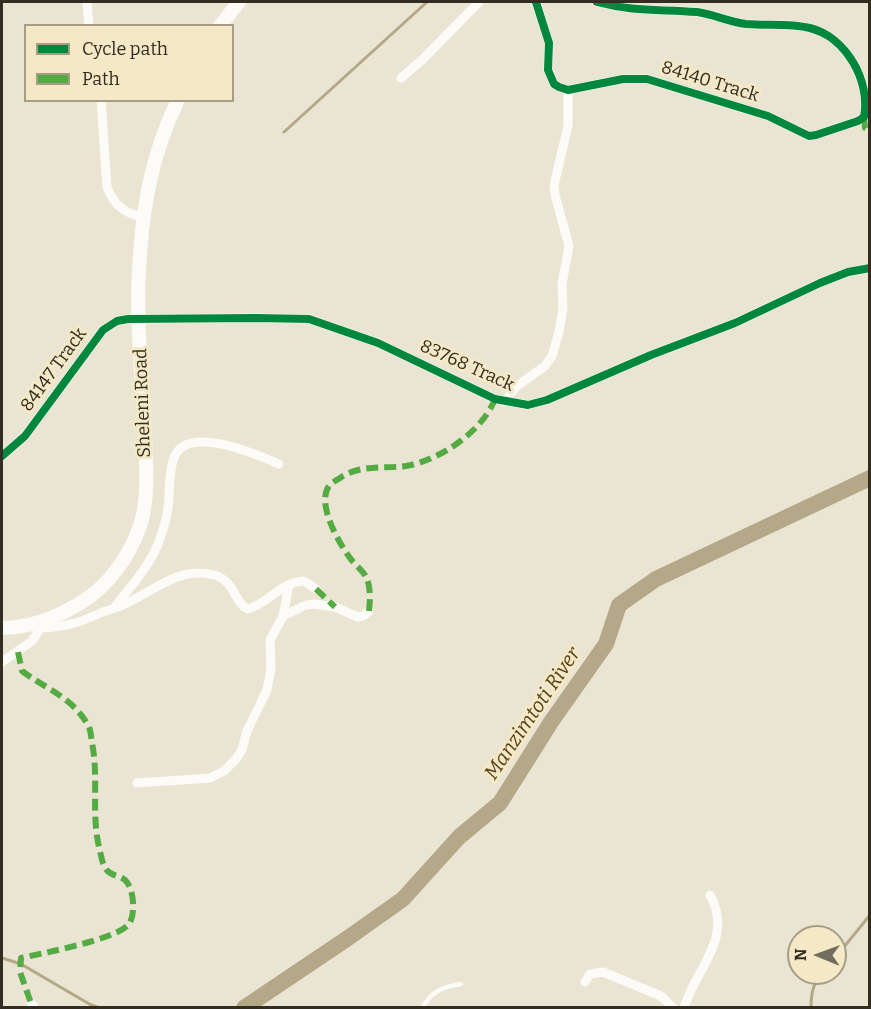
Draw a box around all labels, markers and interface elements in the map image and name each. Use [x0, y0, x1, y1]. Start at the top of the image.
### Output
legend [24, 24, 234, 102]
text: Cycle path [82, 38, 168, 60]
street label: 84140 Track [659, 57, 761, 107]
text: Path [82, 68, 120, 90]
street label: 84147 Track [16, 324, 92, 416]
street label: 83768 Track [416, 336, 518, 396]
street label: Sheleni Road [130, 348, 156, 458]
water label: Manzimtoti River [480, 643, 586, 785]
north arrow [787, 925, 847, 985]
text: N [791, 948, 810, 961]

